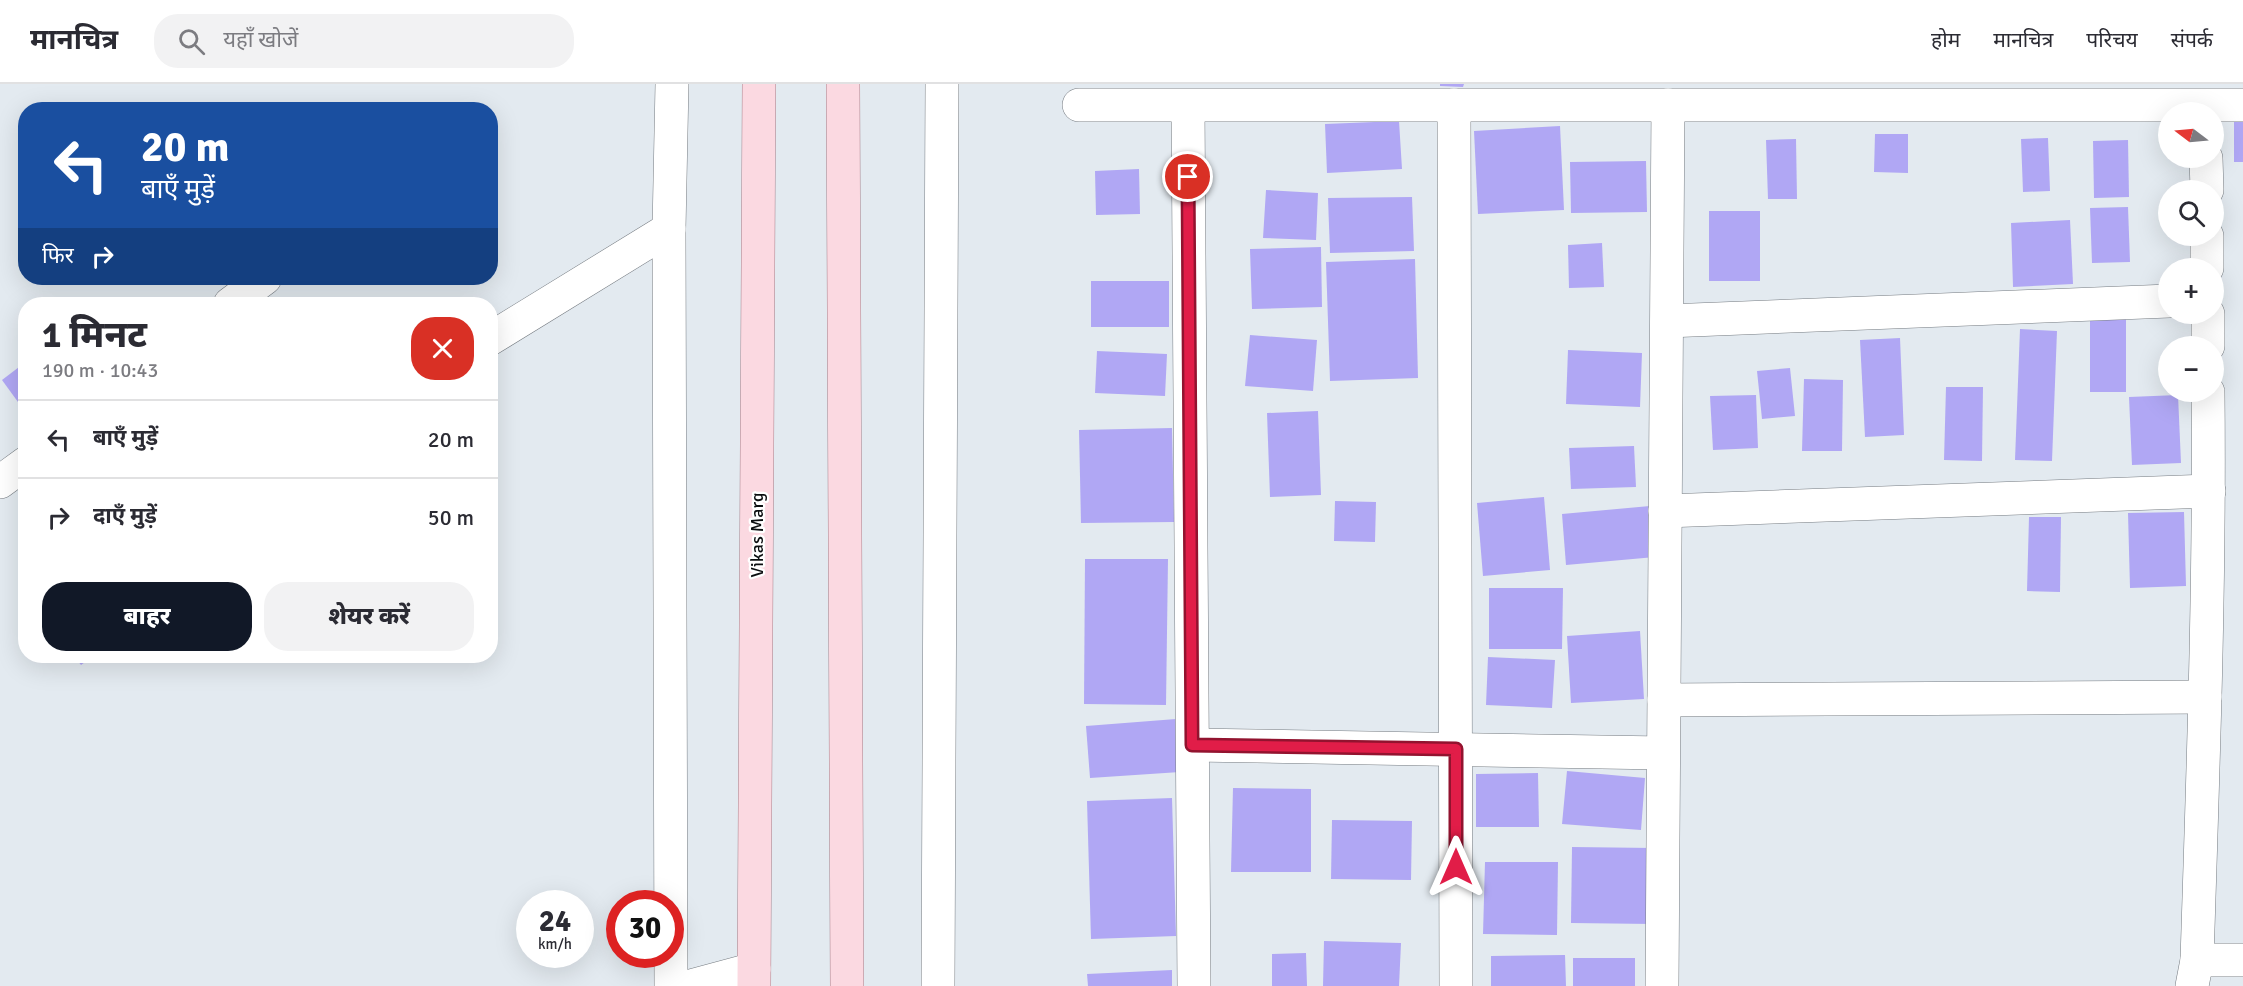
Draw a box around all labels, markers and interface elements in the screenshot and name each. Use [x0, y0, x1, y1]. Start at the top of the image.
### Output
search box [154, 14, 574, 68]
text: मानचित्र [30, 23, 118, 57]
icon: search [175, 25, 208, 58]
text: यहाँ खोजें [223, 26, 298, 53]
text: होम [1931, 27, 1960, 53]
text: मानचित्र [1993, 27, 2053, 53]
text: परिचय [2086, 27, 2138, 53]
text: संपर्क [2171, 27, 2213, 53]
north arrow [2158, 102, 2224, 168]
map controls [2158, 102, 2224, 402]
text: 20 m [141, 122, 230, 173]
icon: left [42, 126, 120, 204]
pin [1162, 151, 1213, 202]
icon: arrive [1171, 160, 1204, 193]
text: बाएँ मुड़ें [141, 173, 215, 206]
button: search [2158, 180, 2224, 246]
icon: right [86, 240, 119, 273]
text: फिर [42, 242, 74, 269]
button: + [2158, 258, 2224, 324]
text: 1 मिनट [42, 313, 147, 358]
button: close [411, 317, 474, 380]
button: − [2158, 336, 2224, 402]
text: 190 m · 10:43 [42, 358, 158, 383]
icon: left [42, 423, 75, 456]
text: बाएँ मुड़ें [93, 424, 158, 451]
text: 20 m [428, 426, 474, 453]
street label: Vikas Marg [746, 493, 768, 577]
icon: right [42, 501, 75, 534]
text: दाएँ मुड़ें [93, 502, 157, 529]
text: 50 m [428, 504, 474, 531]
button: बाहर [42, 582, 252, 651]
button: शेयर करें [264, 582, 474, 651]
position arrow [1424, 835, 1488, 899]
speed limit sign: 30 [606, 890, 684, 968]
text: 24 [539, 903, 571, 940]
text: km/h [538, 935, 572, 953]

